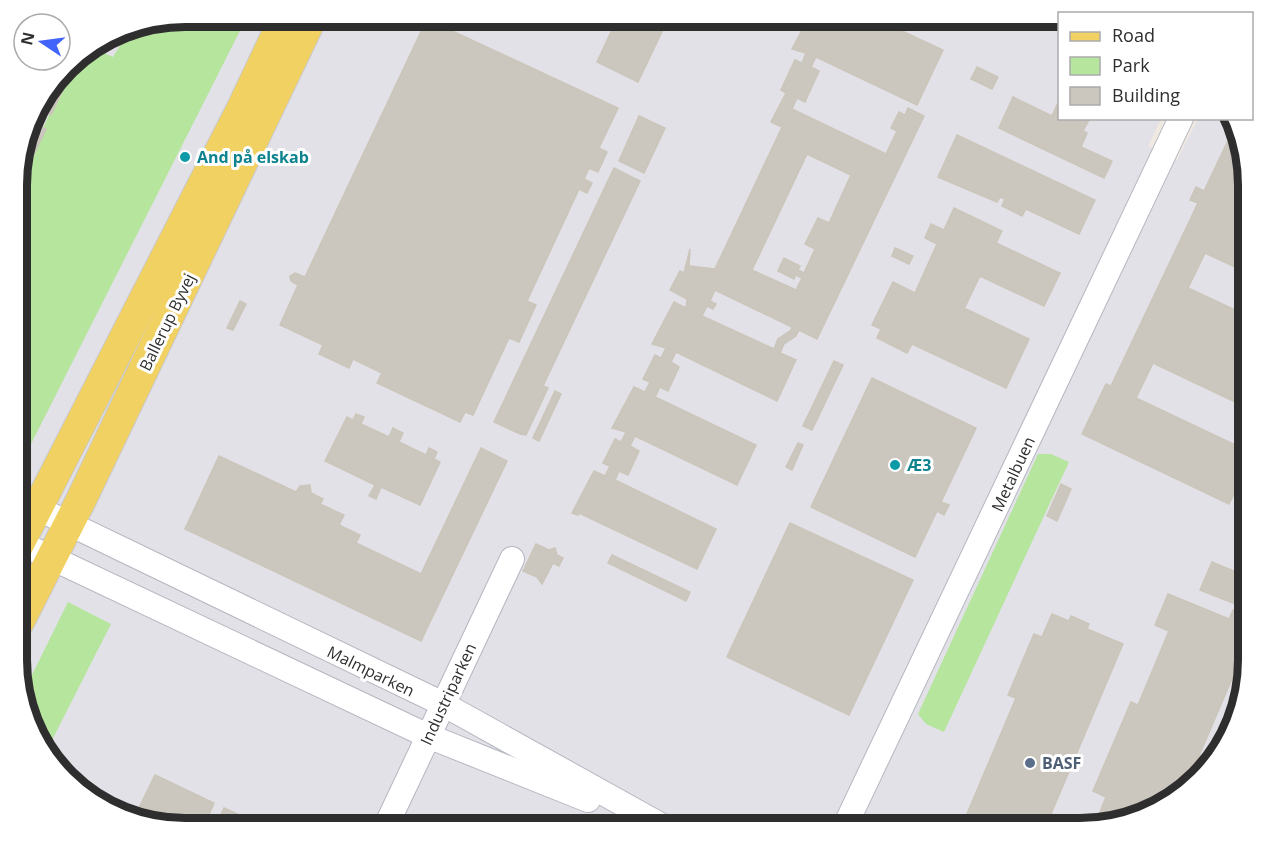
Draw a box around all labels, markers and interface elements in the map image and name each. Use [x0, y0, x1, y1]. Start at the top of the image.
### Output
north arrow [12, 12, 72, 72]
legend [1058, 12, 1253, 120]
text: Road [1112, 23, 1155, 47]
text: N [15, 30, 40, 47]
text: Park [1112, 53, 1150, 77]
text: Building [1112, 83, 1180, 107]
place label: And på elskab [197, 146, 309, 168]
marker: And på elskab [178, 150, 192, 164]
street label: Ballerup Byvej [134, 270, 200, 374]
street label: Metalbuen [986, 433, 1040, 515]
place label: Æ3 [907, 454, 931, 476]
marker: Æ3 [888, 458, 902, 472]
street label: Industriparken [415, 639, 481, 749]
street label: Malmparken [324, 640, 418, 702]
place label: BASF [1042, 752, 1081, 774]
marker: BASF [1023, 756, 1037, 770]

